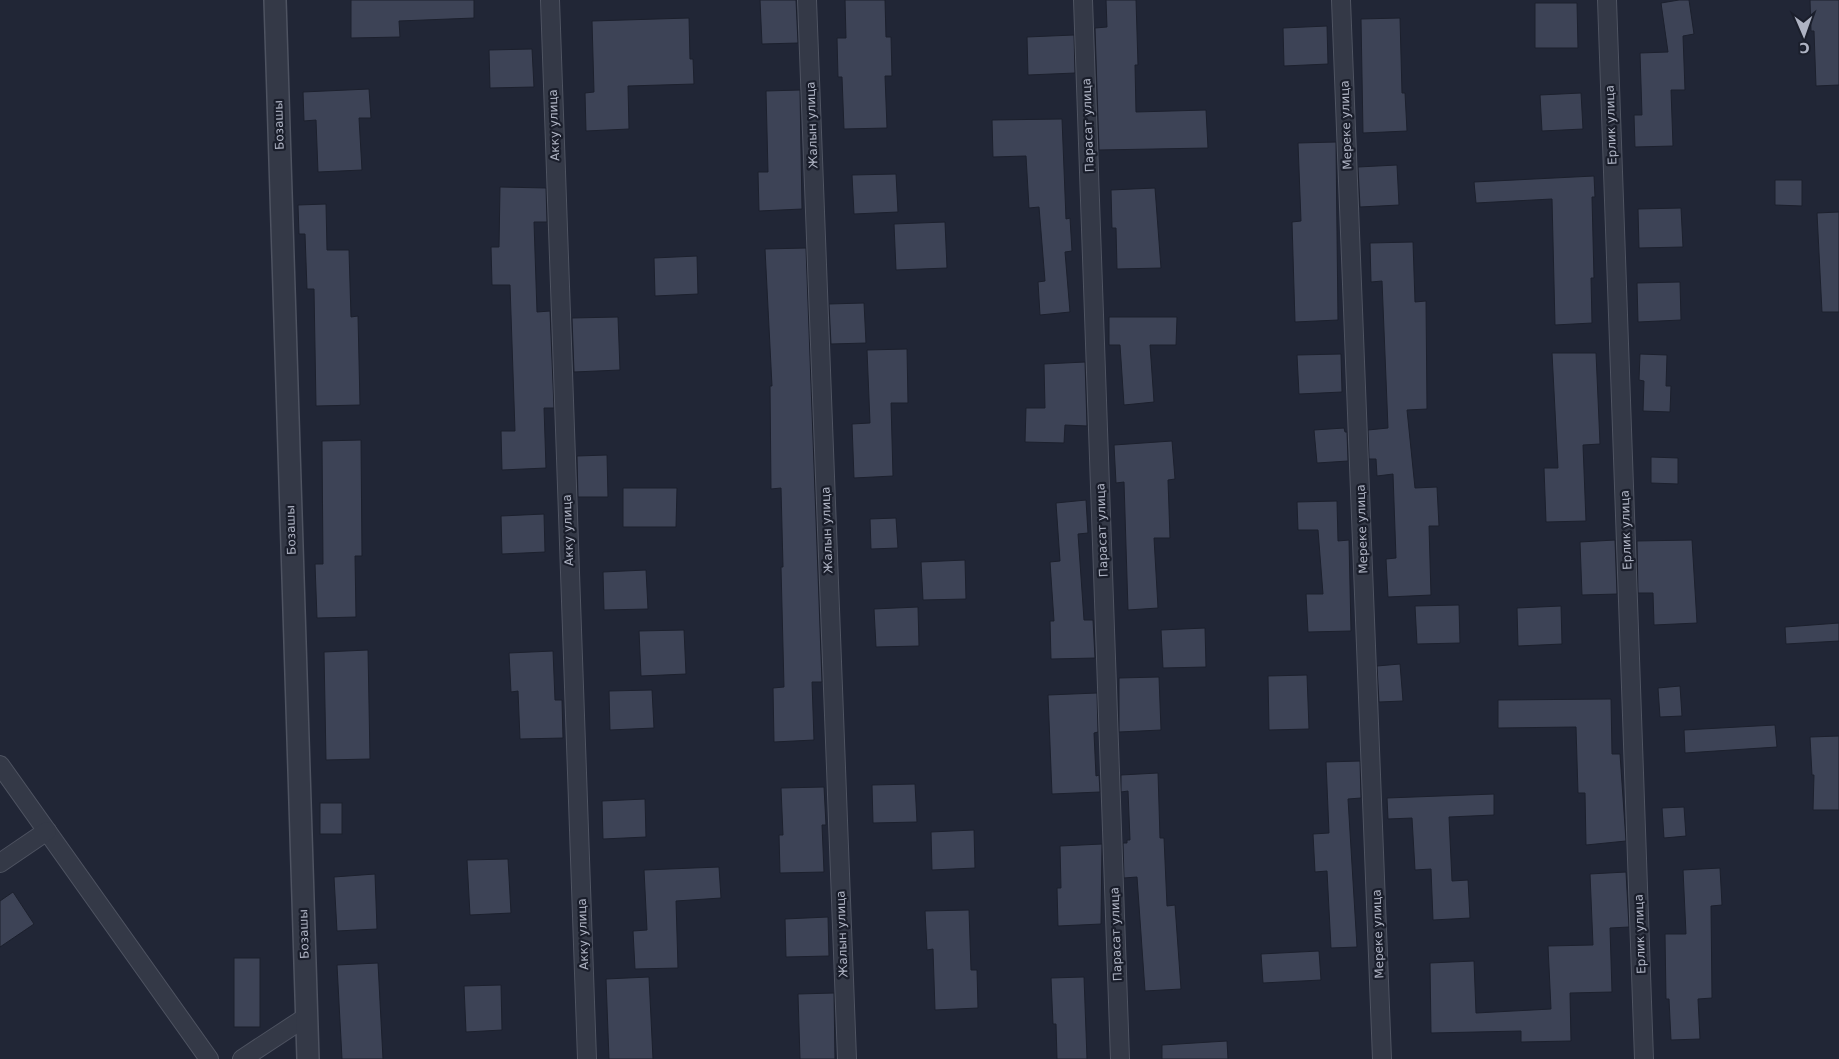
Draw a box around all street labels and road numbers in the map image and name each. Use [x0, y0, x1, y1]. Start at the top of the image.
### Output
street label: Парасат улица [1079, 78, 1097, 172]
street label: Мереке улица [1337, 80, 1355, 170]
street label: Жалын улица [803, 81, 821, 169]
street label: Ерлик улица [1603, 85, 1619, 165]
street label: Акку улица [546, 89, 562, 161]
street label: Бозашы [271, 100, 287, 150]
street label: Парасат улица [1093, 483, 1111, 577]
street label: Мереке улица [1353, 484, 1371, 574]
street label: Жалын улица [818, 486, 836, 574]
street label: Ерлик улица [1618, 490, 1634, 570]
street label: Акку улица [560, 494, 576, 566]
street label: Бозашы [283, 505, 299, 555]
street label: Парасат улица [1107, 887, 1125, 981]
street label: Мереке улица [1369, 889, 1387, 979]
street label: Жалын улица [833, 890, 851, 978]
street label: Ерлик улица [1632, 894, 1648, 974]
street label: Акку улица [575, 898, 591, 970]
street label: Бозашы [296, 909, 312, 959]

